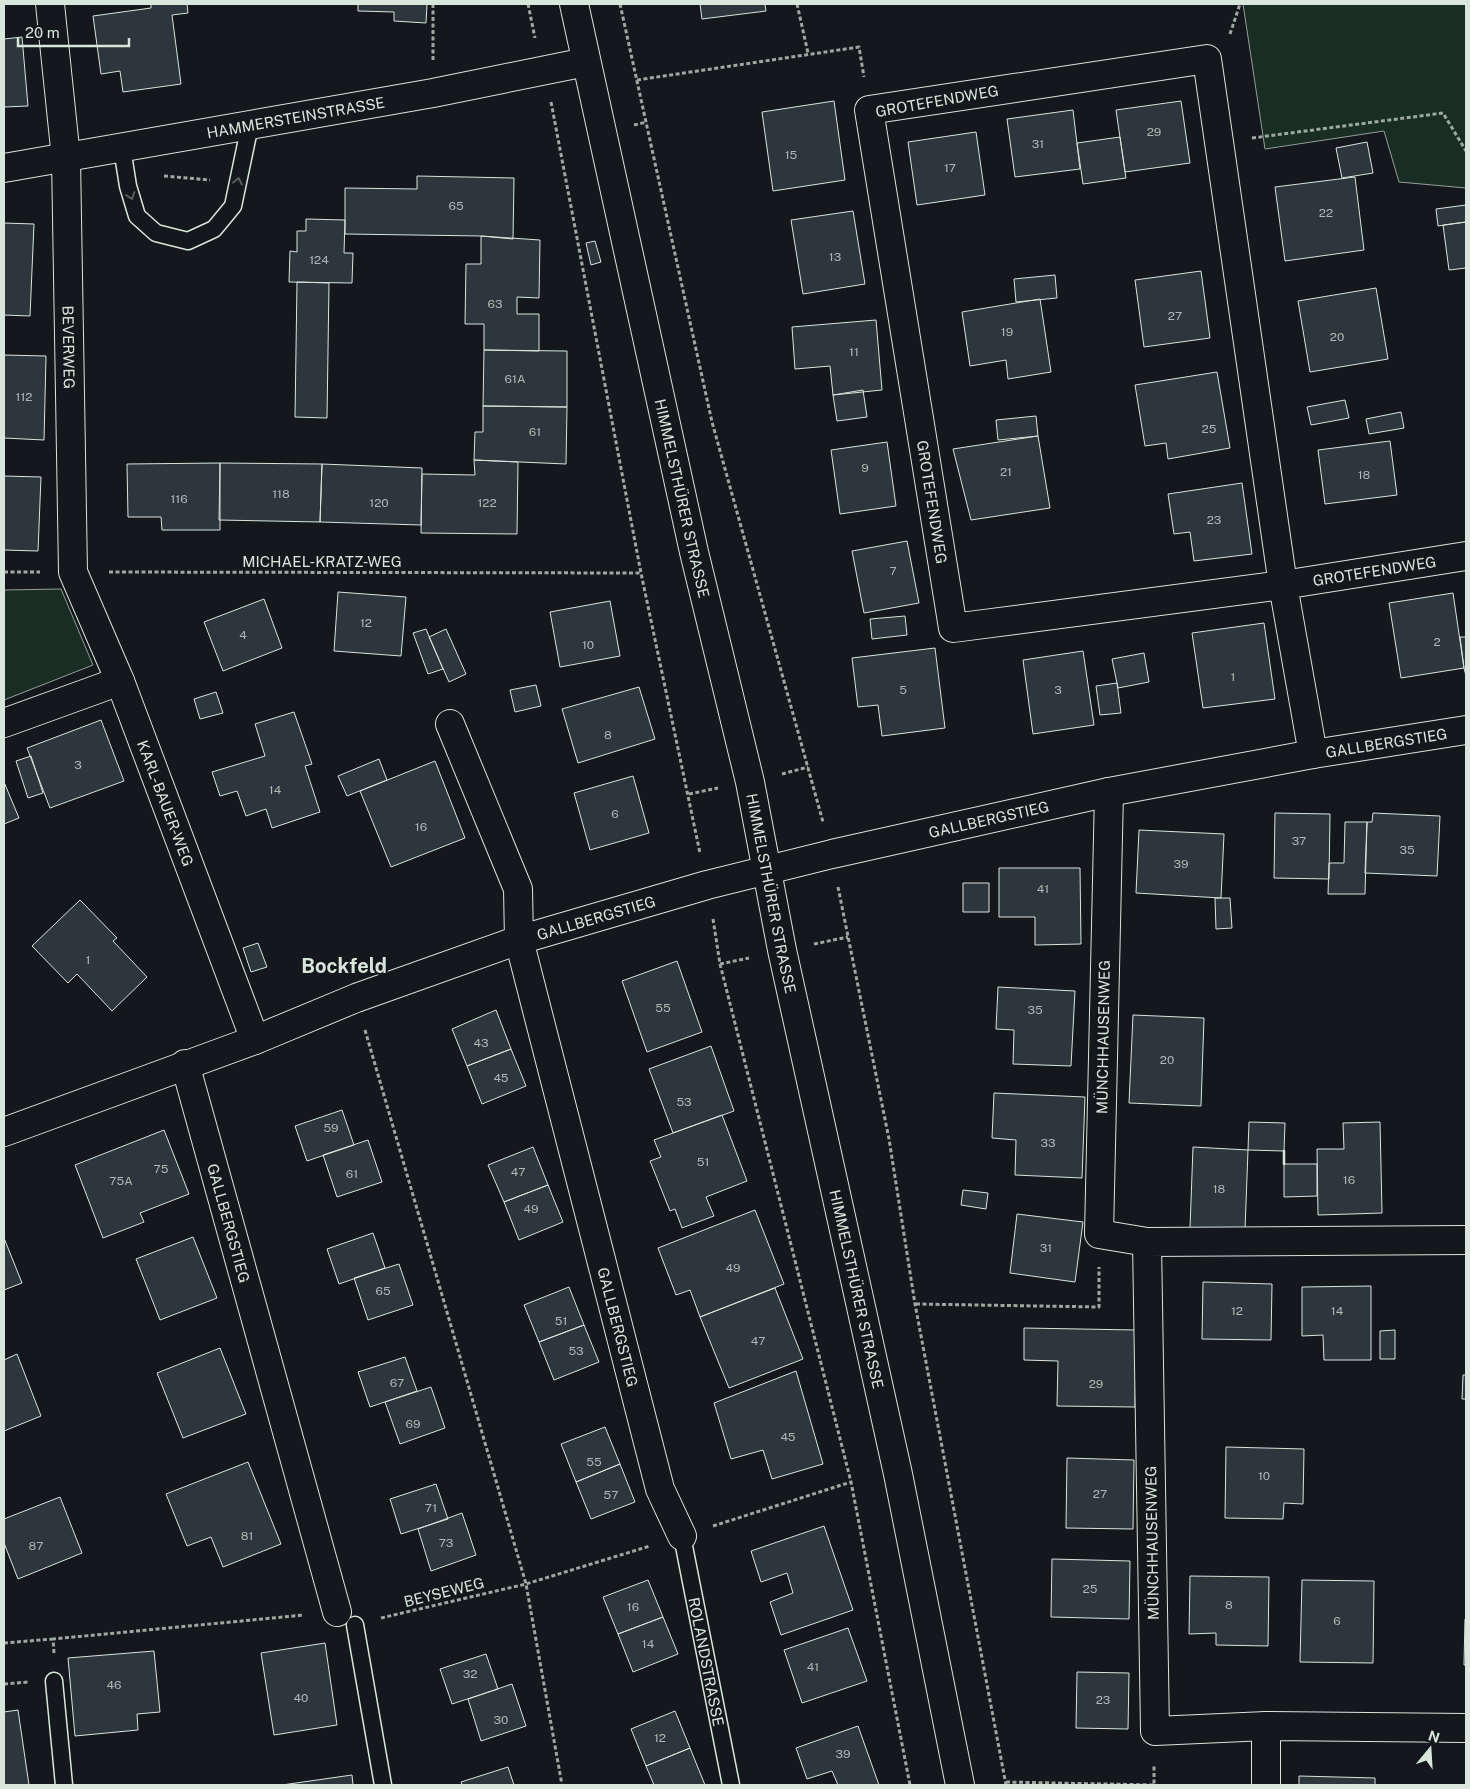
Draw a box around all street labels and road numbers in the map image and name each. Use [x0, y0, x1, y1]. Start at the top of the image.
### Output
street label: GROTEFENDWEG [874, 82, 1000, 120]
street label: HAMMERSTEINSTRASSE [205, 93, 386, 141]
street label: BEVERWEG [60, 305, 78, 389]
street label: HIMMELSTHÜRER STRASSE [652, 397, 713, 599]
street label: GROTEFENDWEG [914, 439, 951, 565]
street label: GROTEFENDWEG [1311, 552, 1437, 589]
street label: MICHAEL-KRATZ-WEG [242, 553, 402, 570]
street label: GALLBERGSTIEG [1324, 725, 1448, 760]
street label: KARL-BAUER-WEG [134, 738, 197, 868]
street label: HIMMELSTHÜRER STRASSE [744, 792, 800, 995]
street label: GALLBERGSTIEG [927, 797, 1051, 841]
street label: GALLBERGSTIEG [535, 892, 657, 943]
street label: MÜNCHHAUSENWEG [1092, 960, 1113, 1114]
street label: GALLBERGSTIEG [204, 1162, 254, 1284]
street label: HIMMELSTHÜRER STRASSE [827, 1188, 887, 1390]
street label: GALLBERGSTIEG [595, 1265, 642, 1389]
street label: MÜNCHHAUSENWEG [1141, 1466, 1162, 1620]
street label: BEYSEWEG [402, 1574, 486, 1610]
street label: ROLANDSTRASSE [686, 1596, 728, 1728]

